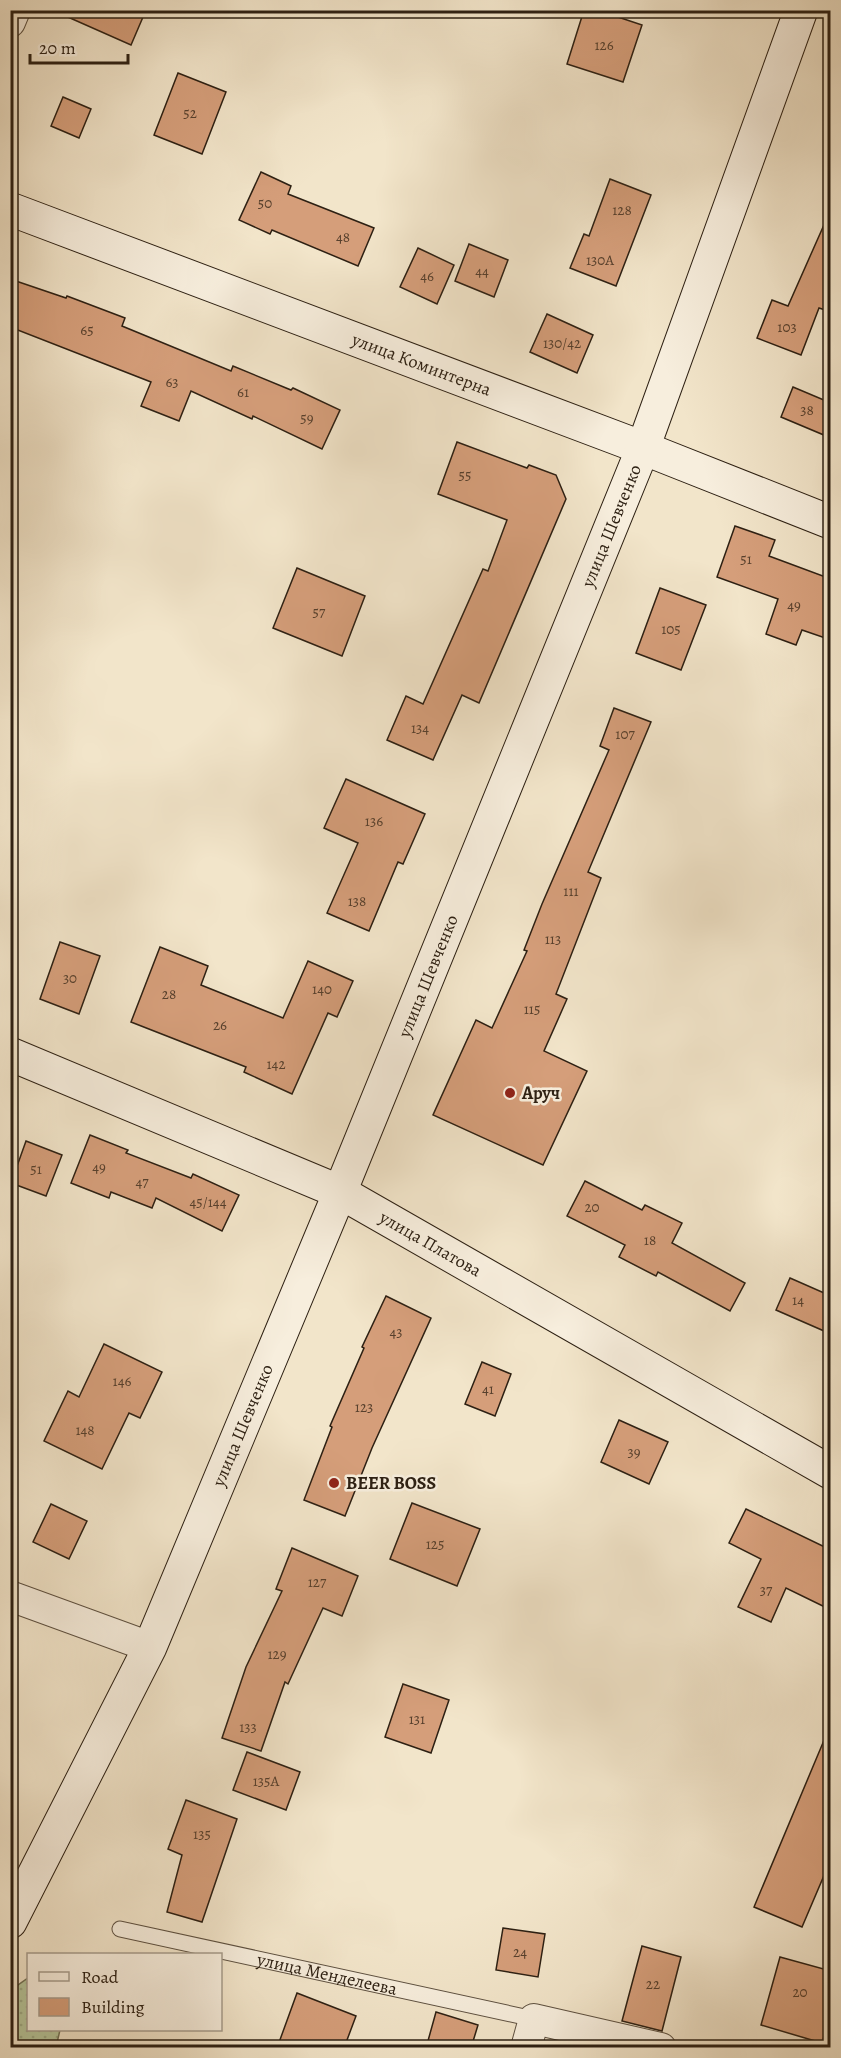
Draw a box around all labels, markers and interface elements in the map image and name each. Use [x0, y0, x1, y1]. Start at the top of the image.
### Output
scale bar [30, 27, 128, 65]
house number: 126 [594, 35, 614, 55]
text: 20 m [39, 36, 76, 60]
house number: 52 [183, 103, 197, 123]
house number: 50 [258, 193, 272, 213]
house number: 128 [612, 200, 632, 220]
house number: 48 [336, 227, 350, 247]
house number: 130А [586, 250, 614, 270]
house number: 44 [475, 261, 489, 281]
house number: 46 [420, 266, 434, 286]
house number: 103 [777, 317, 797, 337]
house number: 65 [80, 320, 94, 340]
street label: улица Коминтерна [348, 327, 495, 402]
house number: 130/42 [543, 333, 581, 353]
house number: 63 [165, 372, 179, 392]
house number: 61 [237, 382, 249, 402]
house number: 38 [800, 400, 814, 420]
house number: 59 [300, 408, 314, 428]
street label: улица Шевченко [575, 461, 647, 592]
house number: 55 [459, 465, 471, 485]
house number: 51 [740, 549, 752, 569]
house number: 49 [787, 595, 801, 615]
house number: 57 [313, 602, 326, 622]
house number: 105 [661, 619, 681, 639]
house number: 134 [411, 718, 429, 738]
house number: 107 [615, 724, 635, 744]
house number: 136 [365, 811, 383, 831]
house number: 111 [563, 881, 579, 901]
house number: 138 [348, 891, 366, 911]
street label: улица Шевченко [392, 911, 464, 1042]
house number: 113 [545, 929, 561, 949]
house number: 30 [63, 968, 77, 988]
house number: 140 [312, 979, 332, 999]
house number: 28 [162, 984, 176, 1004]
house number: 115 [524, 999, 540, 1019]
house number: 26 [213, 1015, 227, 1035]
house number: 142 [266, 1054, 286, 1074]
place label: Аруч [521, 1081, 560, 1105]
marker: Аруч [503, 1086, 517, 1100]
house number: 49 [92, 1157, 106, 1177]
house number: 51 [30, 1159, 42, 1179]
house number: 47 [135, 1172, 149, 1192]
house number: 45/144 [190, 1192, 227, 1212]
house number: 20 [584, 1197, 600, 1217]
street label: улица Платова [374, 1205, 486, 1283]
house number: 18 [644, 1230, 656, 1250]
house number: 14 [792, 1290, 804, 1310]
house number: 43 [389, 1322, 403, 1342]
street label: улица Шевченко [206, 1360, 279, 1491]
house number: 146 [113, 1371, 131, 1391]
house number: 41 [482, 1379, 494, 1399]
house number: 123 [355, 1397, 373, 1417]
house number: 148 [75, 1420, 95, 1440]
house number: 39 [627, 1442, 641, 1462]
place label: BEER BOSS [346, 1471, 436, 1495]
marker: BEER BOSS [327, 1476, 341, 1490]
house number: 125 [426, 1534, 444, 1554]
house number: 127 [308, 1572, 327, 1592]
house number: 37 [760, 1580, 773, 1600]
house number: 129 [267, 1644, 287, 1664]
house number: 131 [409, 1709, 425, 1729]
house number: 133 [239, 1717, 257, 1737]
house number: 135А [253, 1771, 280, 1791]
house number: 135 [193, 1824, 211, 1844]
house number: 24 [513, 1942, 527, 1962]
street label: улица Менделеева [254, 1947, 400, 2001]
legend [27, 1953, 222, 2031]
text: Road [81, 1965, 119, 1989]
house number: 22 [646, 1974, 660, 1994]
house number: 20 [792, 1982, 808, 2002]
text: Building [81, 1995, 145, 2019]

